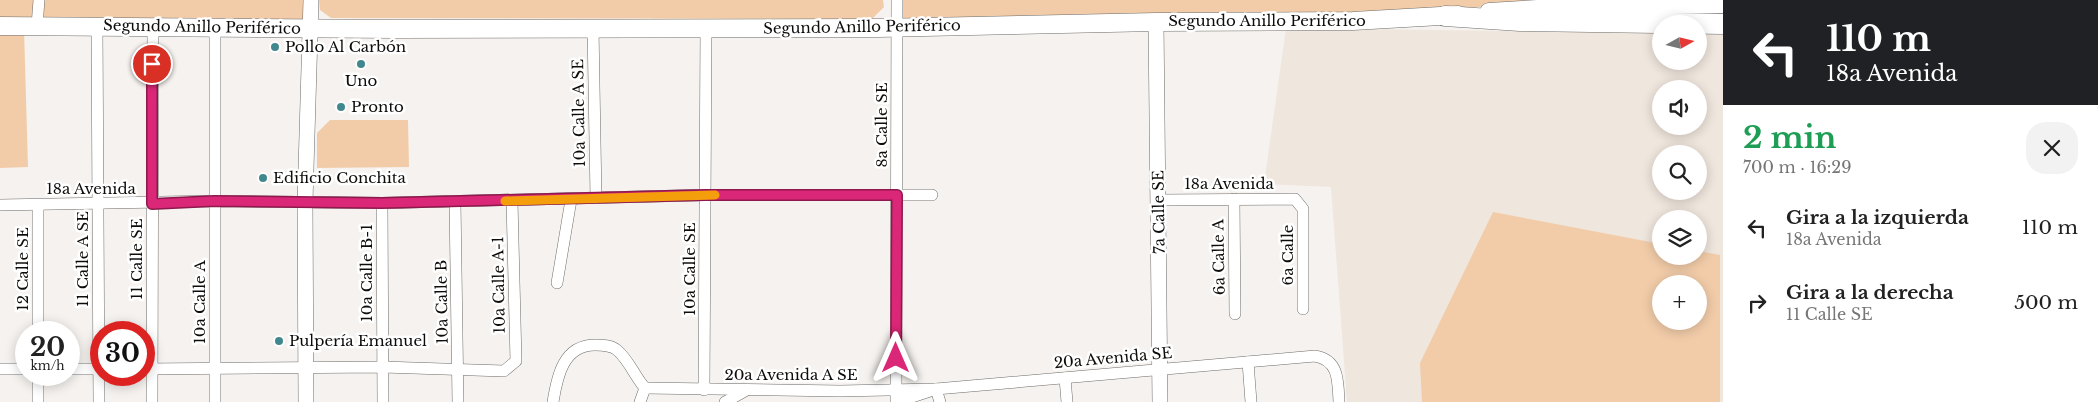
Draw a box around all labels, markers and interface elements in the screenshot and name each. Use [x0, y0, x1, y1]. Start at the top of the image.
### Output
street label: Segundo Anillo Periférico [1168, 11, 1366, 30]
street label: Segundo Anillo Periférico [103, 15, 301, 38]
street label: Segundo Anillo Periférico [763, 15, 961, 38]
north arrow [1652, 15, 1708, 70]
map controls [1652, 15, 1707, 330]
text: 110 m [1826, 17, 1931, 60]
icon: left [1743, 20, 1808, 85]
place label: Pollo Al Carbón [285, 37, 406, 56]
marker: Pollo Al Carbón [269, 41, 281, 53]
pin [131, 43, 173, 85]
icon: arrive [138, 50, 166, 78]
marker: Uno [355, 58, 367, 70]
street label: 10a Calle A SE [568, 59, 589, 167]
text: 18a Avenida [1826, 60, 1958, 87]
place label: Uno [345, 71, 377, 90]
button: sound [1652, 80, 1707, 135]
street label: 8a Calle SE [872, 82, 891, 168]
place label: Pronto [351, 97, 404, 116]
marker: Pronto [335, 101, 347, 113]
text: 2 min [1743, 119, 1836, 156]
button: close [2026, 122, 2078, 174]
button: search [1652, 145, 1707, 200]
text: 700 m · 16:29 [1743, 157, 1852, 177]
place label: Edificio Conchita [273, 168, 406, 187]
street label: 7a Calle SE [1148, 170, 1169, 254]
marker: Edificio Conchita [257, 172, 269, 184]
street label: 18a Avenida [1184, 174, 1275, 193]
street label: 18a Avenida [46, 179, 137, 198]
text: Gira a la izquierda [1786, 206, 1969, 229]
button: layers [1652, 210, 1707, 265]
street label: 11 Calle A SE [73, 211, 92, 307]
icon: left [1743, 214, 1771, 242]
text: 110 m [2022, 216, 2078, 239]
street label: 11 Calle SE [127, 218, 146, 300]
street label: 6a Calle A [1208, 218, 1229, 295]
street label: 10a Calle SE [680, 222, 699, 316]
street label: 10a Calle B-1 [357, 224, 376, 322]
street label: 6a Calle [1278, 225, 1297, 285]
street label: 12 Calle SE [13, 227, 32, 311]
text: 18a Avenida [1786, 229, 1882, 249]
street label: 10a Calle A-1 [488, 236, 509, 334]
street label: 10a Calle A [190, 260, 209, 344]
street label: 10a Calle B [431, 260, 452, 344]
button: + [1652, 275, 1707, 330]
text: Gira a la derecha [1786, 281, 1954, 304]
icon: right [1743, 289, 1771, 317]
text: 500 m [2014, 291, 2078, 314]
text: 11 Calle SE [1786, 304, 1873, 324]
speed limit sign: 30 [90, 321, 155, 386]
place label: Pulpería Emanuel [289, 331, 427, 350]
position arrow [869, 331, 921, 383]
text: 20 [30, 332, 65, 363]
marker: Pulpería Emanuel [273, 335, 285, 347]
street label: 20a Avenida SE [1053, 343, 1173, 372]
text: km/h [30, 358, 65, 373]
street label: 20a Avenida A SE [724, 365, 858, 384]

